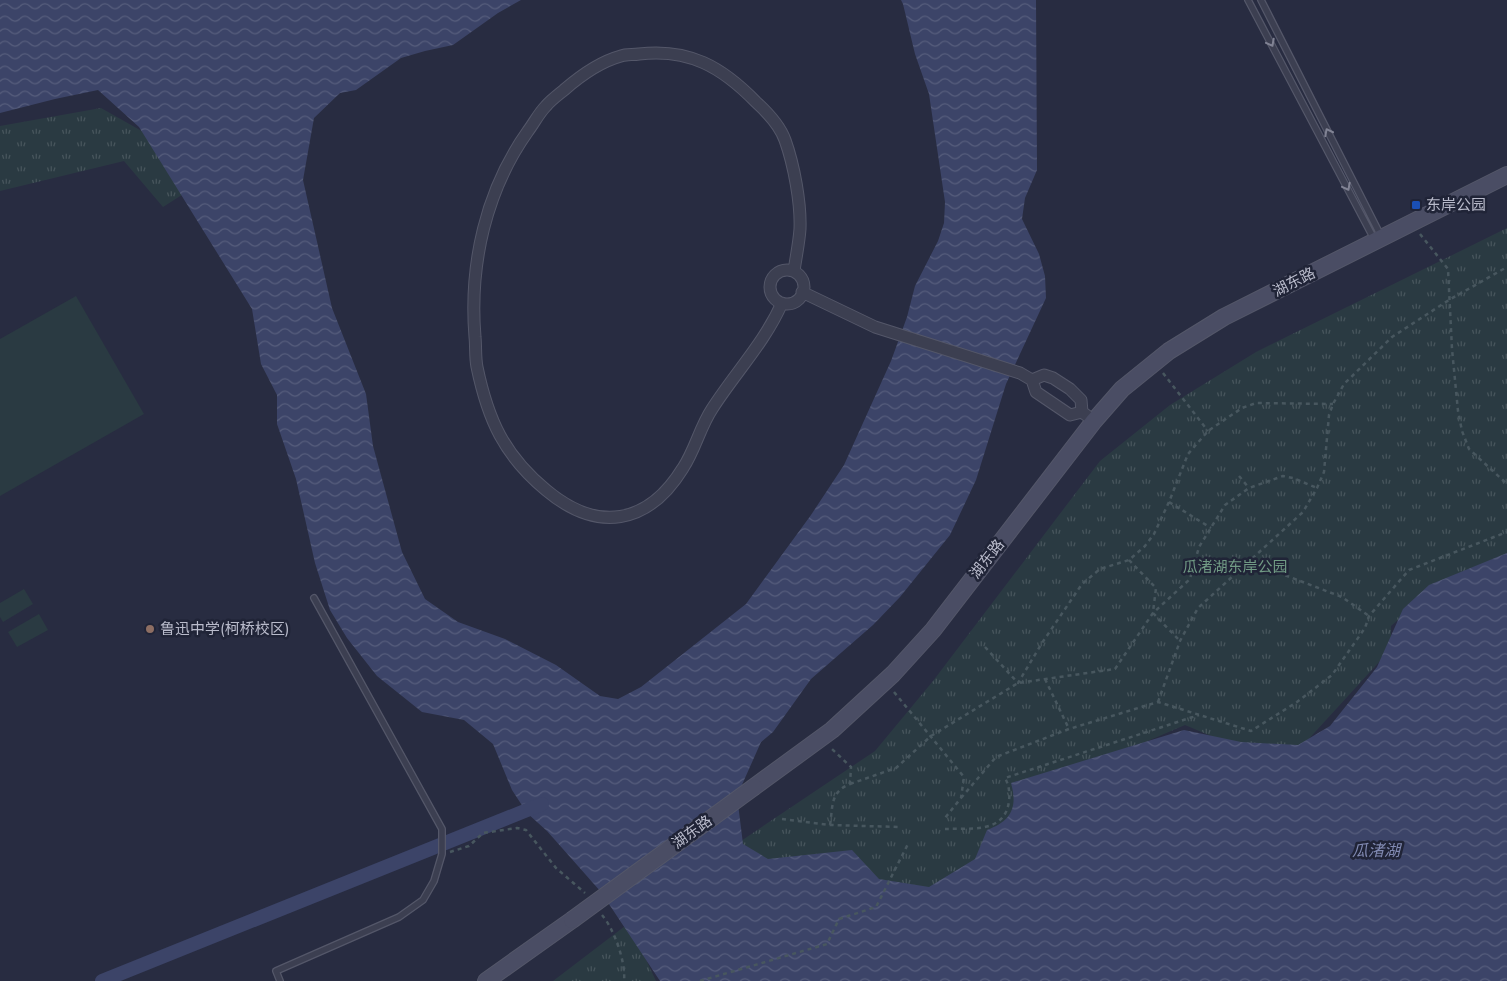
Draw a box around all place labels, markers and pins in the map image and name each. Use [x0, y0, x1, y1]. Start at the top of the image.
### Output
place label: 东岸公园 [1426, 195, 1486, 215]
marker: 东岸公园 [1410, 199, 1422, 211]
place label: 鲁迅中学(柯桥校区) [160, 619, 290, 639]
marker: 鲁迅中学(柯桥校区) [144, 623, 156, 635]

